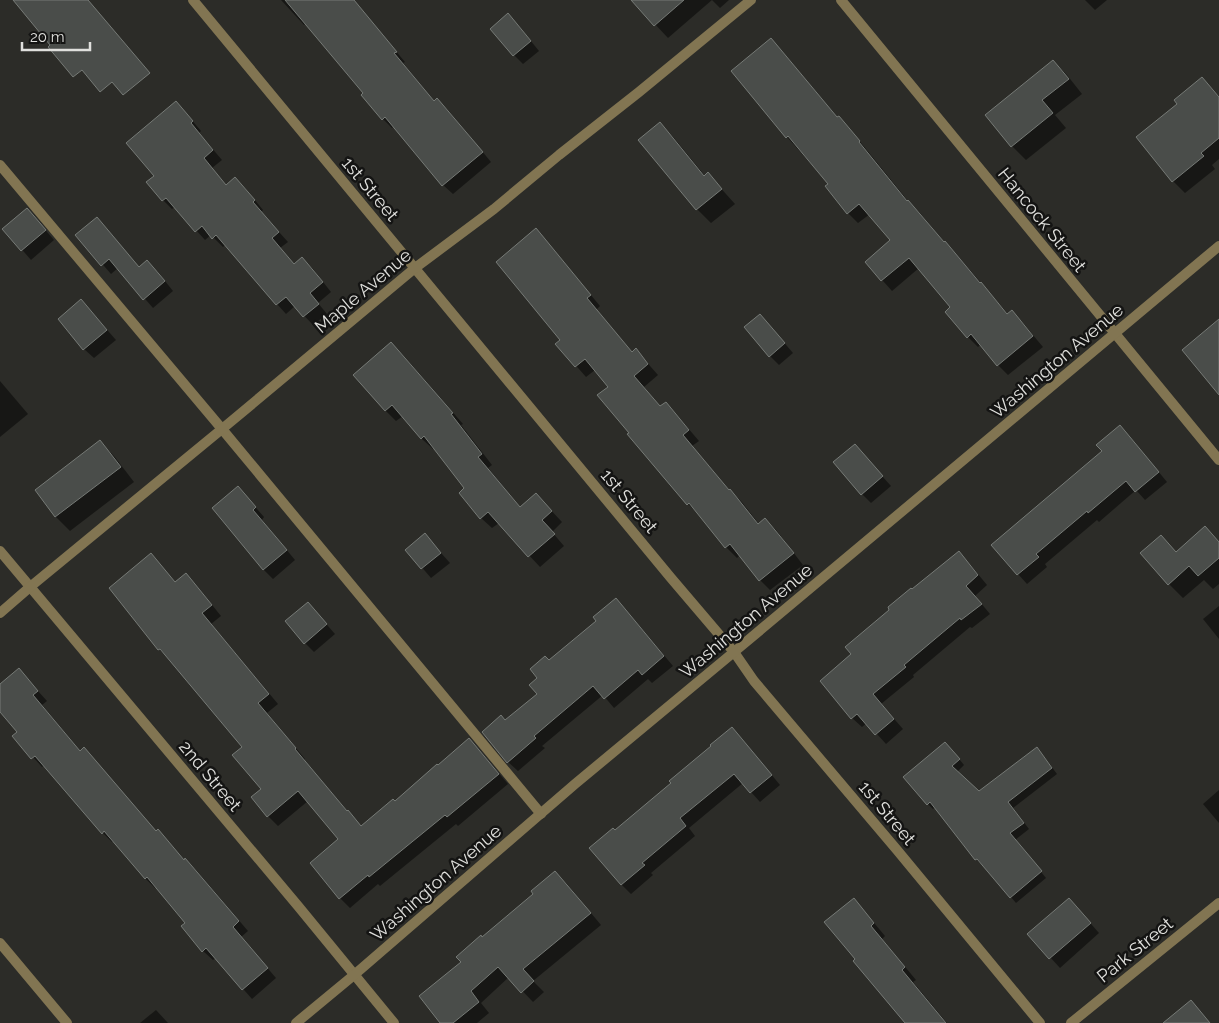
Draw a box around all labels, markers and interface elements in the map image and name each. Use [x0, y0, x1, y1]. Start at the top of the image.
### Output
scale bar [22, 20, 90, 52]
text: 20 m [30, 28, 65, 46]
street label: 1st Street [338, 152, 403, 225]
street label: Hancock Street [994, 163, 1091, 276]
street label: Maple Avenue [310, 244, 415, 337]
street label: Washington Avenue [986, 299, 1128, 422]
street label: 1st Street [597, 464, 662, 537]
street label: Washington Avenue [675, 559, 817, 682]
street label: 2nd Street [175, 736, 246, 815]
street label: 1st Street [855, 776, 920, 849]
street label: Washington Avenue [366, 820, 506, 945]
street label: Park Street [1093, 913, 1177, 986]

